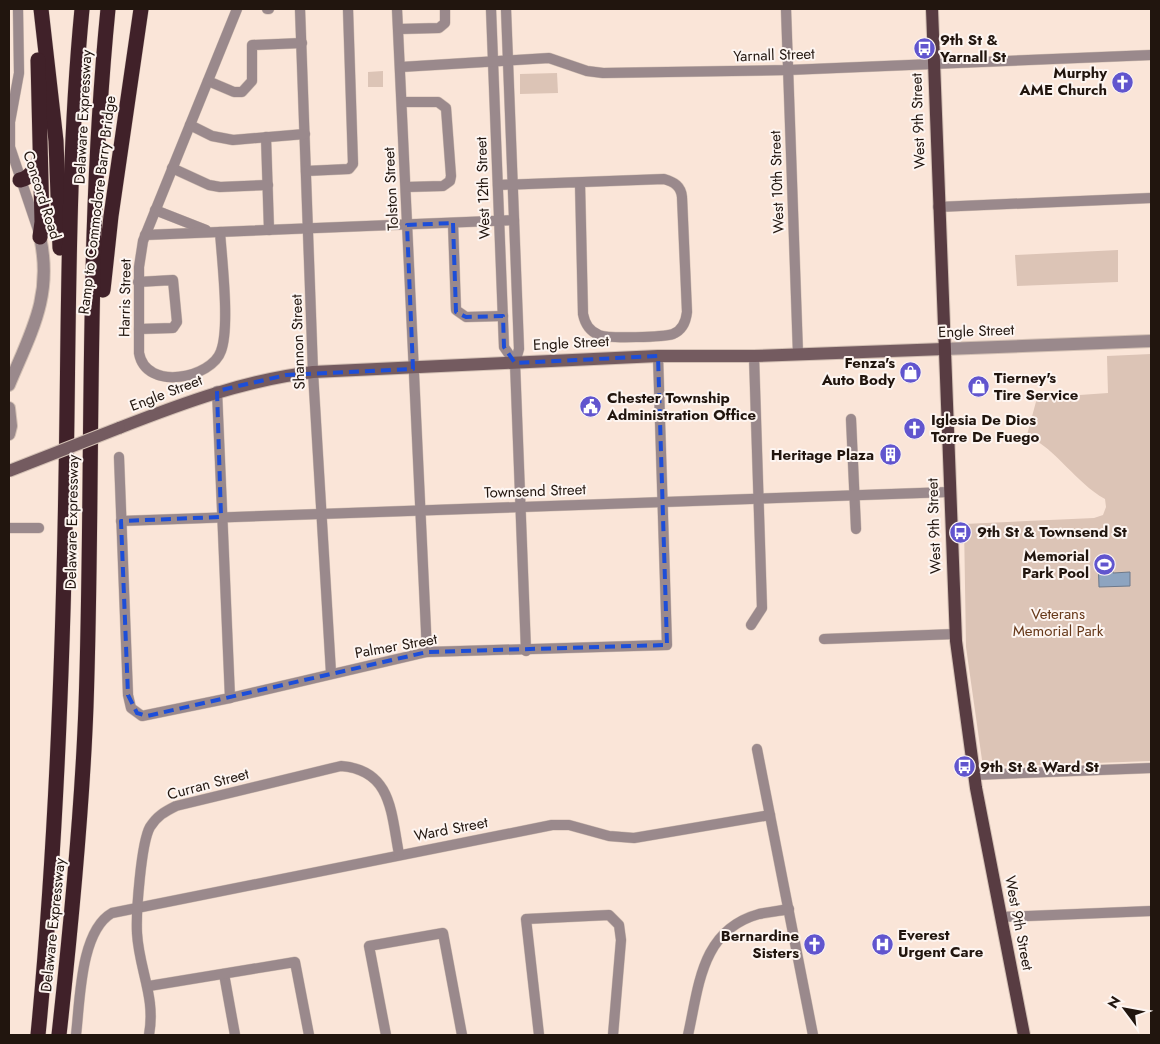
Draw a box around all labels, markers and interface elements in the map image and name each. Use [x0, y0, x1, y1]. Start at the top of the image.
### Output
place label: 9th St & Yarnall St [939, 29, 1006, 68]
bus stop icon: 9th St & Yarnall St [912, 37, 936, 61]
street label: Yarnall Street [733, 43, 816, 67]
street label: Delaware Expressway [68, 49, 98, 185]
place label: Murphy AME Church [1019, 62, 1107, 101]
church icon: Murphy AME Church [1111, 70, 1135, 94]
street label: West 9th Street [905, 72, 931, 169]
street label: Ramp to Commodore Barry Bridge [73, 94, 121, 316]
street label: West 10th Street [764, 130, 790, 234]
street label: West 12th Street [470, 136, 496, 240]
street label: Tolston Street [378, 147, 404, 231]
street label: Concord Road [17, 148, 67, 242]
street label: Harris Street [113, 258, 137, 337]
street label: Shannon Street [285, 294, 311, 390]
street label: Engle Street [938, 319, 1015, 343]
street label: Engle Street [532, 330, 610, 356]
place label: Fenza's Auto Body [821, 352, 895, 391]
shop icon: Fenza's Auto Body [899, 360, 923, 384]
place label: Tierney's Tire Service [994, 367, 1079, 406]
street label: Engle Street [127, 369, 206, 417]
shop icon: Tierney's Tire Service [966, 375, 990, 399]
place label: Chester Township Administration Office [606, 387, 756, 426]
public building icon: Chester Township Administration Office [579, 395, 603, 419]
place label: Iglesia De Dios Torre De Fuego [931, 409, 1039, 448]
church icon: Iglesia De Dios Torre De Fuego [903, 417, 927, 441]
building icon: Heritage Plaza [878, 443, 902, 467]
place label: Heritage Plaza [771, 444, 874, 466]
street label: Delaware Expressway [60, 454, 84, 590]
street label: West 9th Street [921, 477, 947, 574]
street label: Townsend Street [484, 478, 587, 504]
bus stop icon: 9th St & Townsend St [949, 520, 973, 544]
place label: 9th St & Townsend St [977, 521, 1127, 543]
place label: Memorial Park Pool [1022, 545, 1089, 584]
sports icon: Memorial Park Pool [1093, 553, 1117, 577]
park label: Veterans Memorial Park [1013, 603, 1104, 642]
street label: Palmer Street [353, 628, 439, 664]
bus stop icon: 9th St & Ward St [952, 755, 976, 779]
place label: 9th St & Ward St [980, 756, 1099, 778]
street label: Curran Street [165, 762, 252, 805]
street label: Ward Street [412, 811, 490, 847]
street label: Delaware Expressway [35, 856, 71, 993]
street label: West 9th Street [999, 874, 1039, 973]
place label: Everest Urgent Care [898, 924, 984, 963]
place label: Bernardine Sisters [721, 925, 799, 964]
hospital icon: Everest Urgent Care [870, 932, 894, 956]
church icon: Bernardine Sisters [803, 933, 827, 957]
north arrow [1100, 984, 1150, 1034]
text: N [1103, 992, 1125, 1012]

